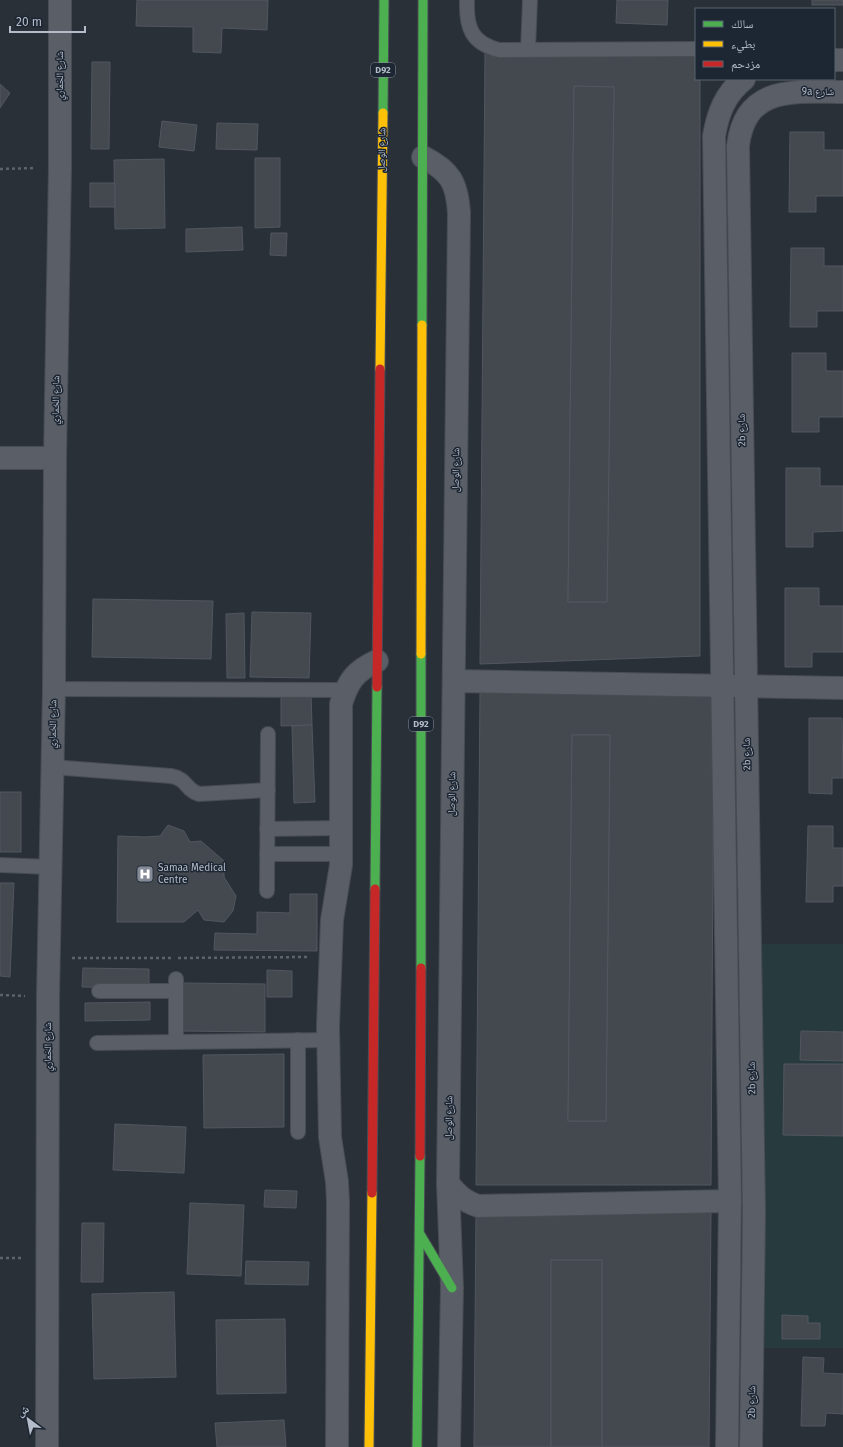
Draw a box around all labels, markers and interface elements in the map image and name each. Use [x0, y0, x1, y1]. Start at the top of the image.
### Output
scale bar [10, 8, 85, 34]
legend [695, 8, 835, 80]
text: 20 m [16, 15, 42, 29]
text: سالك [731, 17, 753, 31]
text: بطيء [731, 37, 755, 54]
street label: شارع الخماري [54, 51, 68, 101]
text: مزدحم [731, 57, 760, 72]
road number: D92 [371, 63, 395, 77]
street label: 9a شارع [802, 86, 835, 98]
street label: شارع الوصل [376, 127, 388, 172]
street label: شارع الخماري [50, 375, 64, 425]
street label: 2b شارع [736, 413, 748, 446]
street label: شارع الوصل [450, 447, 462, 492]
street label: شارع الخماري [47, 699, 61, 749]
road number: D92 [409, 717, 433, 731]
street label: 2b شارع [741, 737, 753, 770]
street label: شارع الوصل [446, 771, 458, 816]
place label: Samaa Medical Centre [158, 862, 226, 886]
hospital icon: Samaa Medical Centre [135, 864, 155, 884]
street label: شارع الخماري [42, 1022, 56, 1072]
street label: 2b شارع [746, 1061, 758, 1094]
street label: شارع الوصل [443, 1095, 455, 1140]
street label: 2b شارع [746, 1385, 758, 1418]
north arrow [8, 1399, 48, 1439]
text: ش [15, 1402, 32, 1420]

